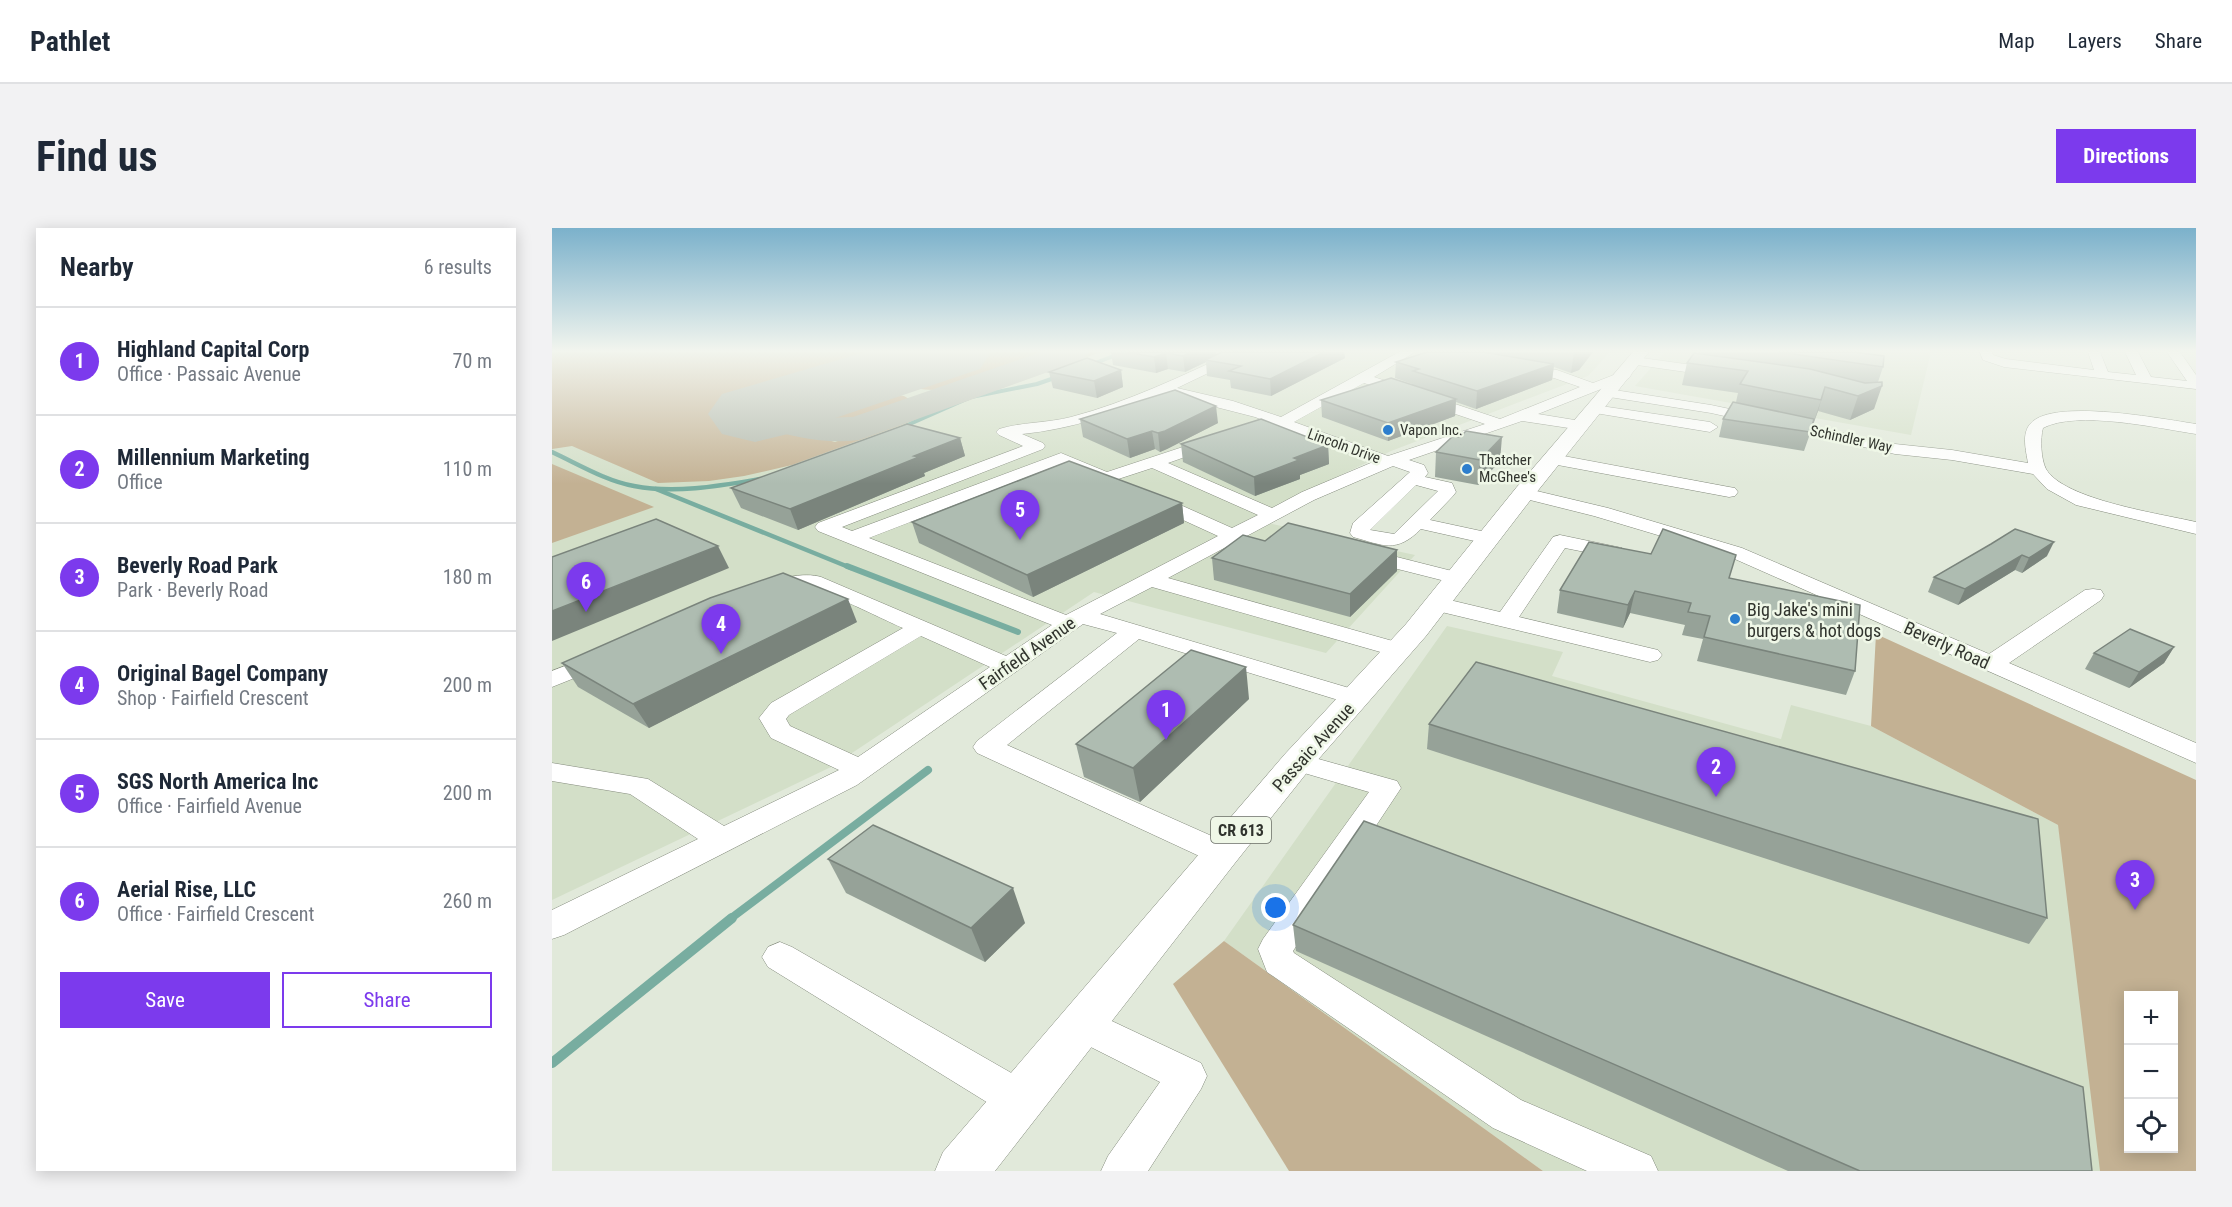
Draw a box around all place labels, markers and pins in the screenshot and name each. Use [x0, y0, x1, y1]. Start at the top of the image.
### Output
place label: Vapon Inc. [1400, 421, 1463, 439]
marker: Vapon Inc. [1381, 423, 1395, 437]
place label: Thatcher McGhee's [1479, 451, 1536, 486]
marker: Thatcher McGhee's [1460, 462, 1474, 476]
pin: 5 [1000, 490, 1040, 540]
pin: 6 [567, 562, 606, 612]
place label: Big Jake's mini burgers & hot dogs [1747, 599, 1881, 641]
pin: 4 [702, 604, 740, 654]
marker: Big Jake's mini burgers & hot dogs [1728, 612, 1742, 626]
pin: 1 [1146, 690, 1186, 740]
pin: 2 [1696, 748, 1736, 797]
pin: 3 [2116, 860, 2154, 910]

